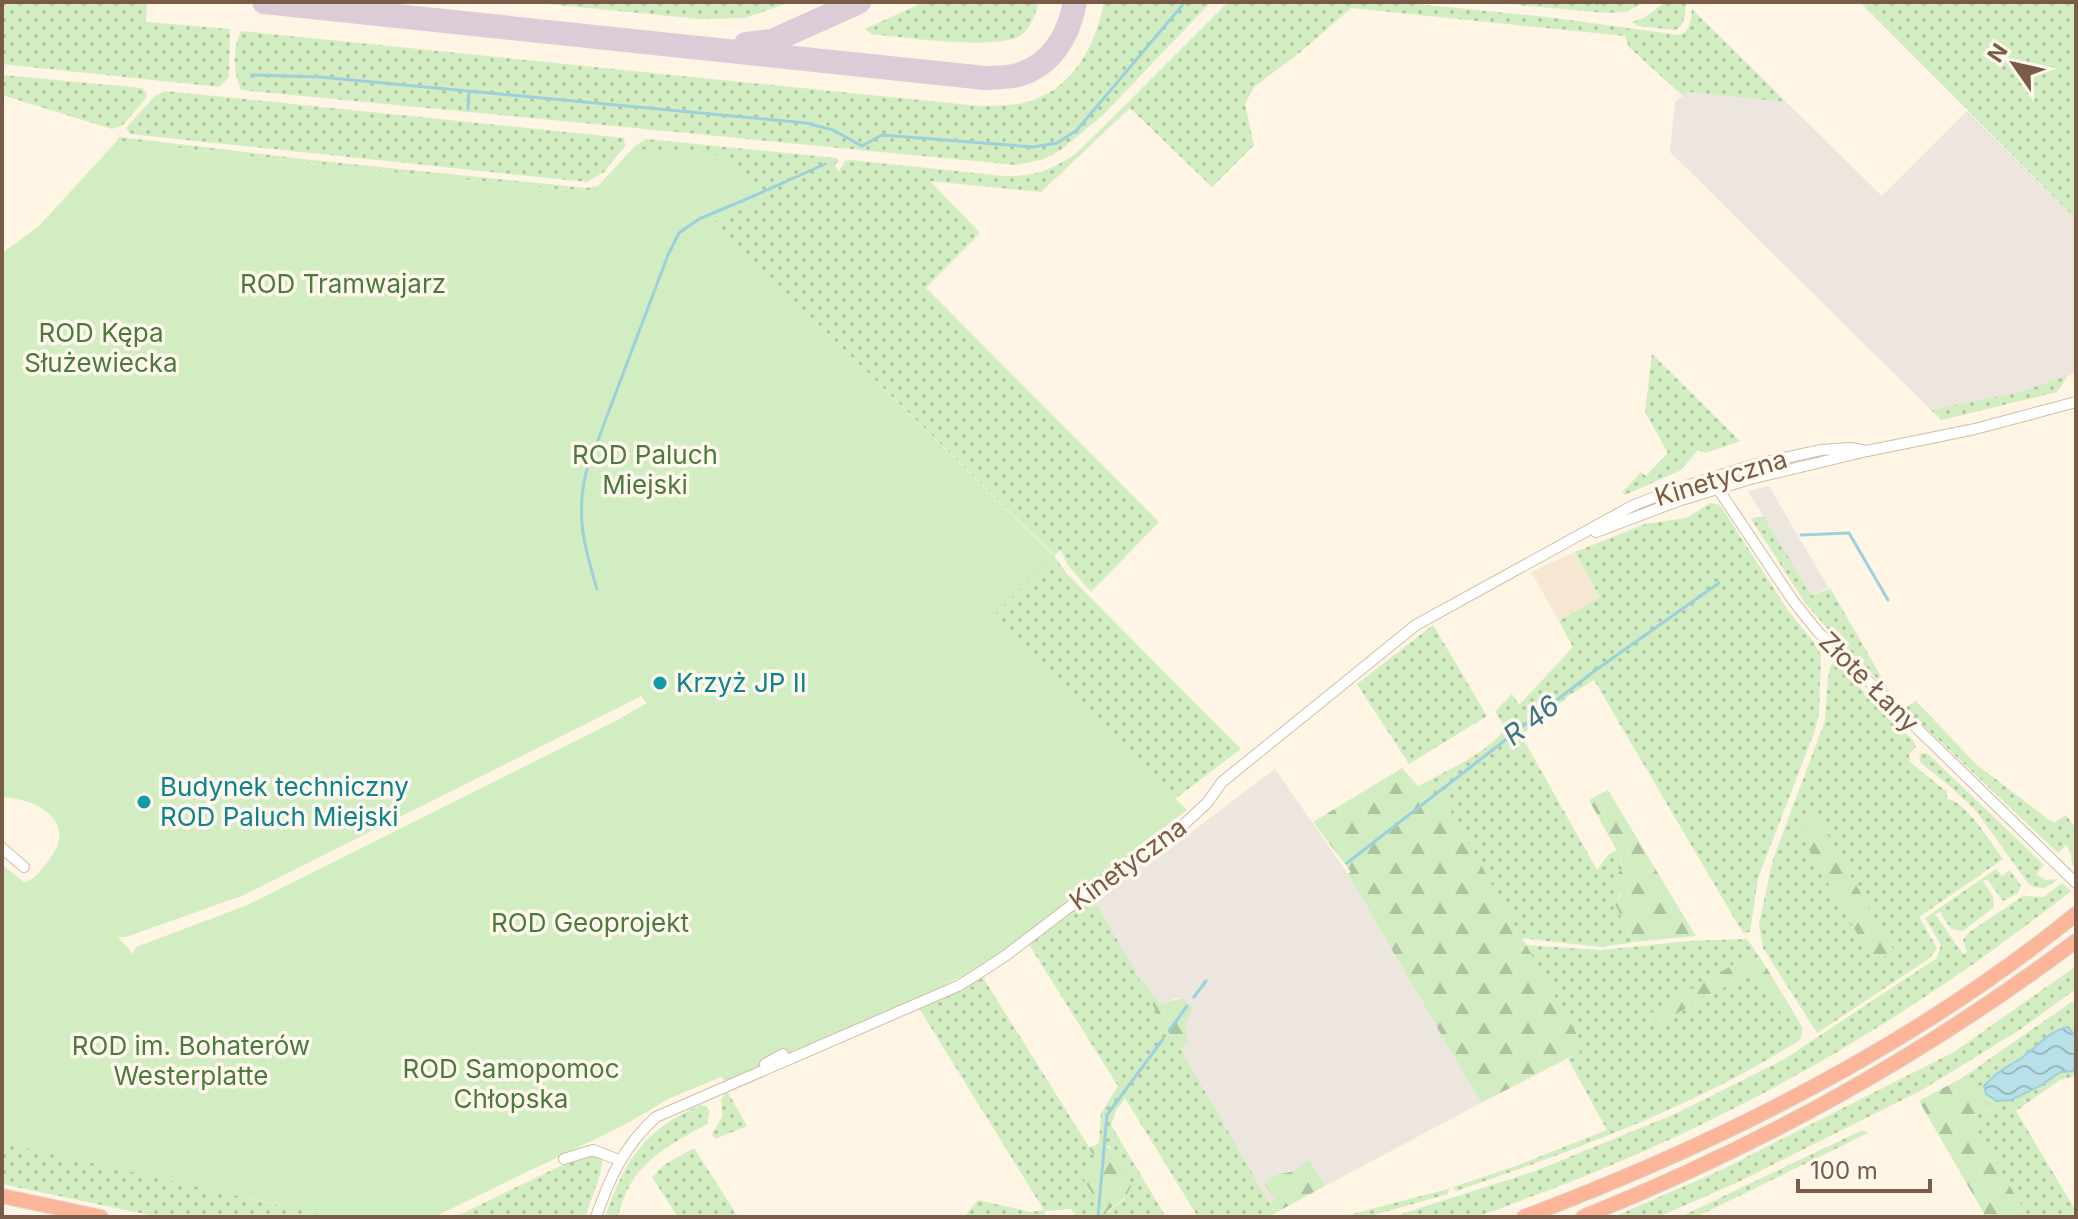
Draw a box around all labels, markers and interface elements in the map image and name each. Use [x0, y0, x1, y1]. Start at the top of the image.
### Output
north arrow [1974, 24, 2054, 104]
text: N [1982, 39, 2013, 67]
park label: ROD Tramwajarz [240, 268, 446, 299]
park label: ROD Kępa Służewiecka [24, 317, 178, 378]
park label: ROD Paluch Miejski [572, 439, 718, 500]
street label: Kinetyczna [1651, 443, 1791, 512]
street label: Złote Łany [1813, 625, 1926, 738]
place label: Krzyż JP II [676, 667, 807, 698]
marker: Krzyż JP II [651, 674, 669, 692]
water label: R 46 [1496, 688, 1566, 752]
place label: Budynek techniczny ROD Paluch Miejski [160, 771, 409, 832]
marker: Budynek techniczny ROD Paluch Miejski [135, 793, 153, 811]
street label: Kinetyczna [1063, 811, 1192, 916]
park label: ROD Geoprojekt [491, 907, 689, 938]
park label: ROD im. Bohaterów Westerplatte [72, 1030, 310, 1091]
park label: ROD Samopomoc Chłopska [402, 1053, 620, 1114]
scale bar [1798, 1143, 1930, 1193]
text: 100 m [1810, 1156, 1878, 1185]

